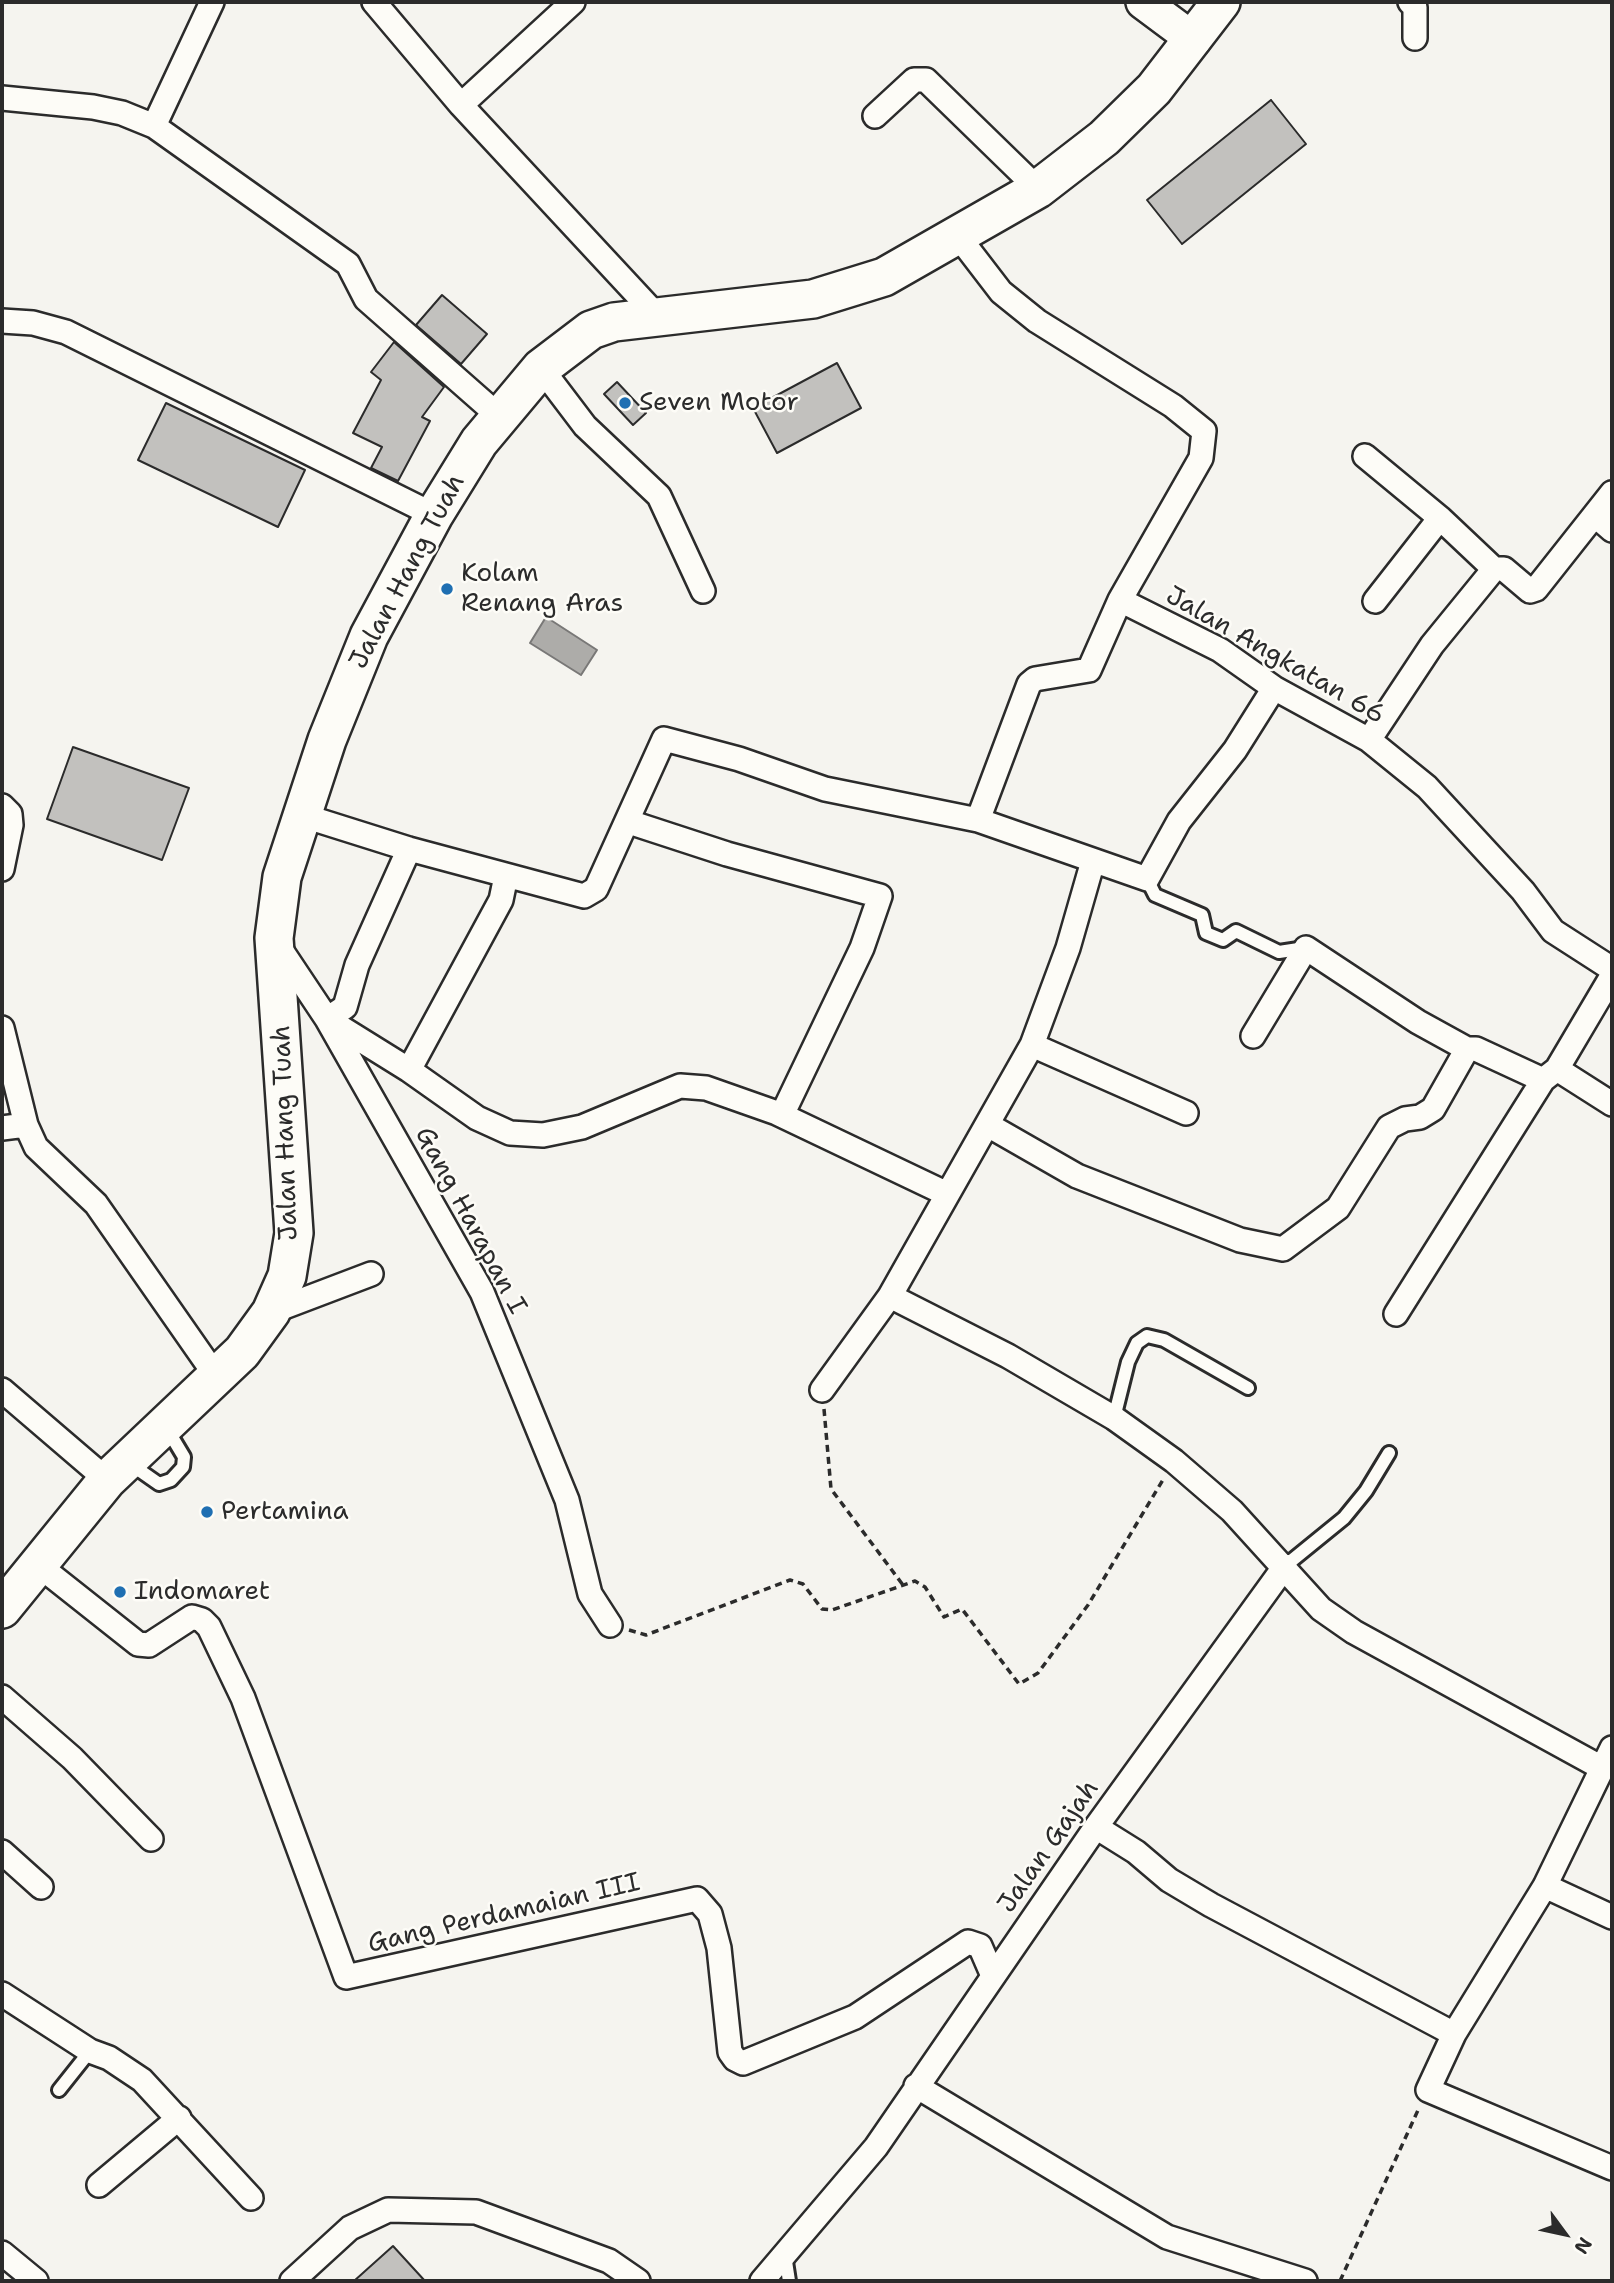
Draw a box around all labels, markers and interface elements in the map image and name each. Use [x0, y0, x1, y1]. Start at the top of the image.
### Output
place label: Seven Motor [639, 387, 799, 419]
marker: Seven Motor [617, 395, 633, 411]
street label: Jalan Hang Tuah [344, 469, 472, 675]
place label: Kolam Renang Aras [461, 558, 623, 620]
marker: Kolam Renang Aras [439, 581, 455, 597]
street label: Jalan Angkatan 66 [1160, 581, 1390, 731]
street label: Jalan Hang Tuah [267, 1025, 305, 1241]
street label: Gang Harapan I [408, 1122, 532, 1320]
place label: Pertamina [221, 1496, 349, 1528]
marker: Pertamina [199, 1504, 215, 1520]
place label: Indomaret [134, 1576, 270, 1608]
marker: Indomaret [112, 1584, 128, 1600]
street label: Jalan Gajah [992, 1775, 1106, 1919]
street label: Gang Perdamaian III [365, 1867, 643, 1961]
north arrow [1530, 2199, 1600, 2269]
text: N [1568, 2233, 1598, 2259]

